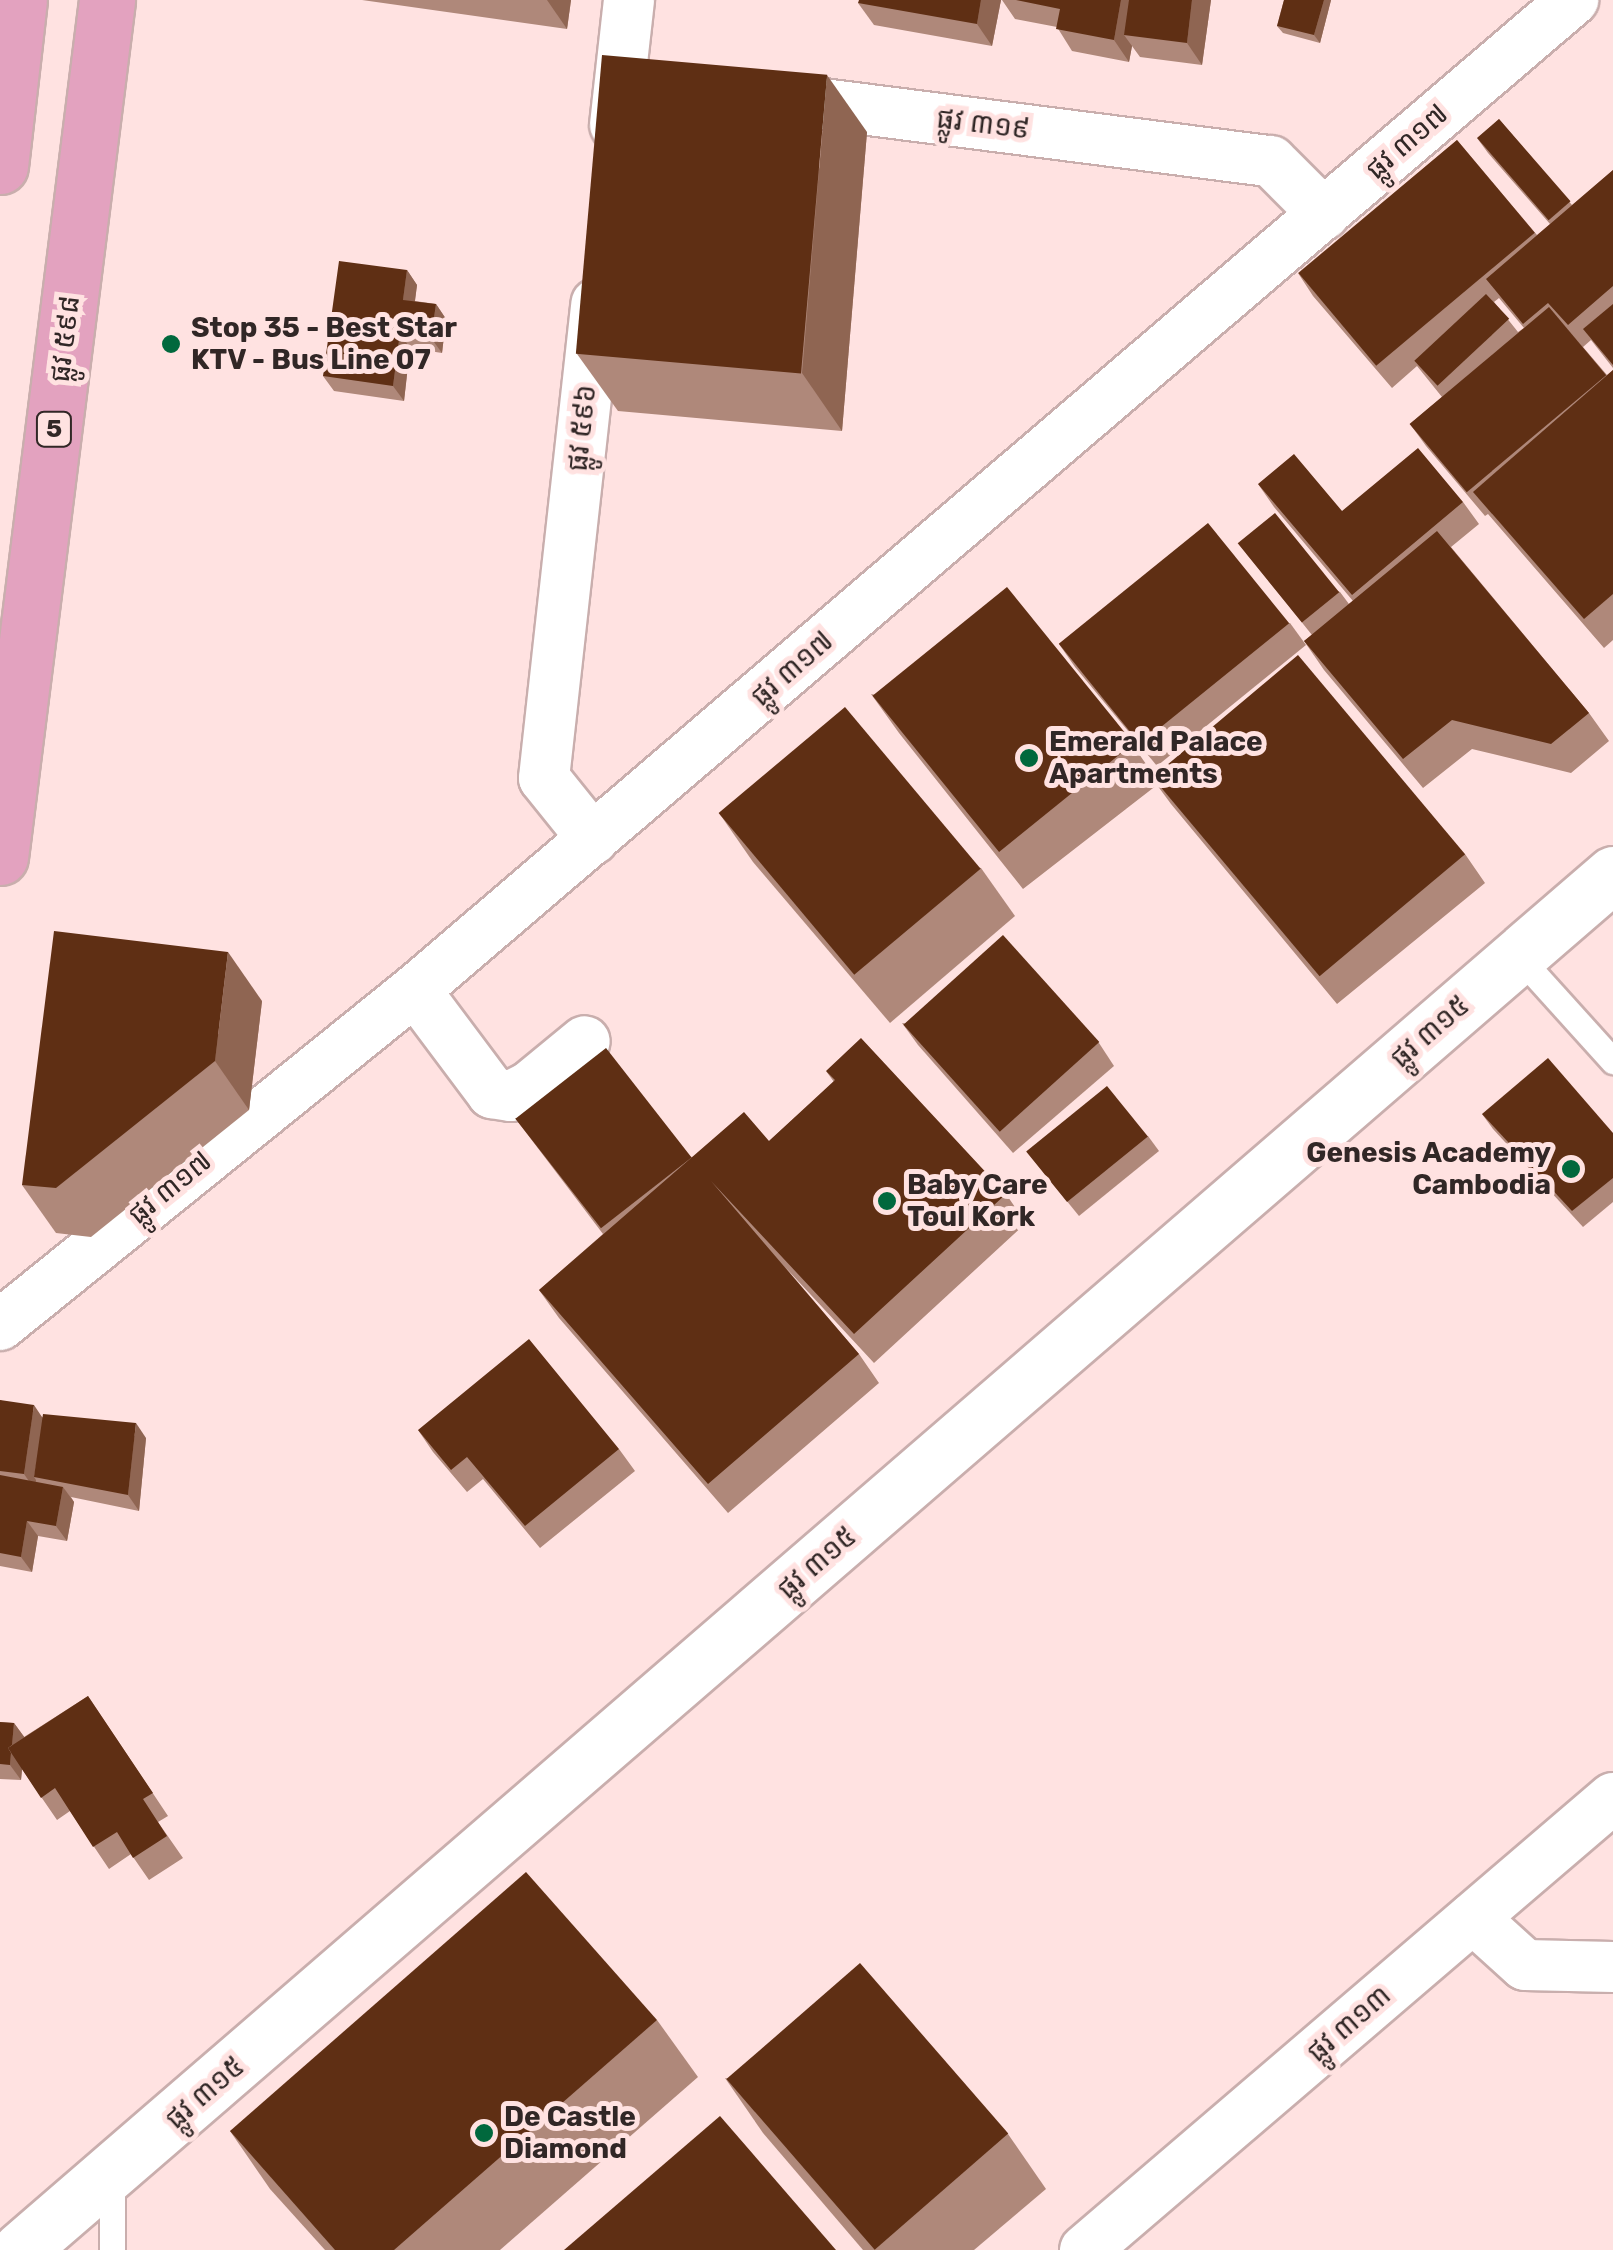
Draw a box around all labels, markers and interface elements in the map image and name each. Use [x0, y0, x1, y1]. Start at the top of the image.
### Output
street label: ផ្លូវ ៣១៧ [1359, 97, 1455, 187]
street label: ផ្លូវ ៣១៩ [935, 102, 1031, 146]
street label: ផ្លូវ ៥៩៨ [43, 294, 87, 384]
place label: Stop 35 - Best Star KTV - Bus Line 07 [191, 311, 457, 377]
marker: Stop 35 - Best Star KTV - Bus Line 07 [160, 333, 182, 355]
street label: ផ្លូវ ៥៩៦ [561, 383, 603, 473]
road number: 5 [34, 409, 74, 449]
street label: ផ្លូវ ៣១៧ [744, 624, 840, 714]
place label: Emerald Palace Apartments [1049, 725, 1263, 791]
marker: Emerald Palace Apartments [1018, 747, 1040, 769]
street label: ផ្លូវ ៣១៥ [1384, 989, 1476, 1075]
place label: Genesis Academy Cambodia [1306, 1136, 1551, 1202]
street label: ផ្លូវ ៣១៧ [122, 1144, 218, 1232]
marker: Genesis Academy Cambodia [1560, 1158, 1582, 1180]
place label: Baby Care Toul Kork [907, 1168, 1048, 1234]
marker: Baby Care Toul Kork [876, 1190, 898, 1212]
street label: ផ្លូវ ៣១៥ [771, 1520, 863, 1606]
street label: ផ្លូវ ៣១៣ [1300, 1979, 1398, 2069]
street label: ផ្លូវ ៣១៥ [159, 2050, 251, 2136]
place label: De Castle Diamond [504, 2100, 636, 2166]
marker: De Castle Diamond [473, 2122, 495, 2144]

